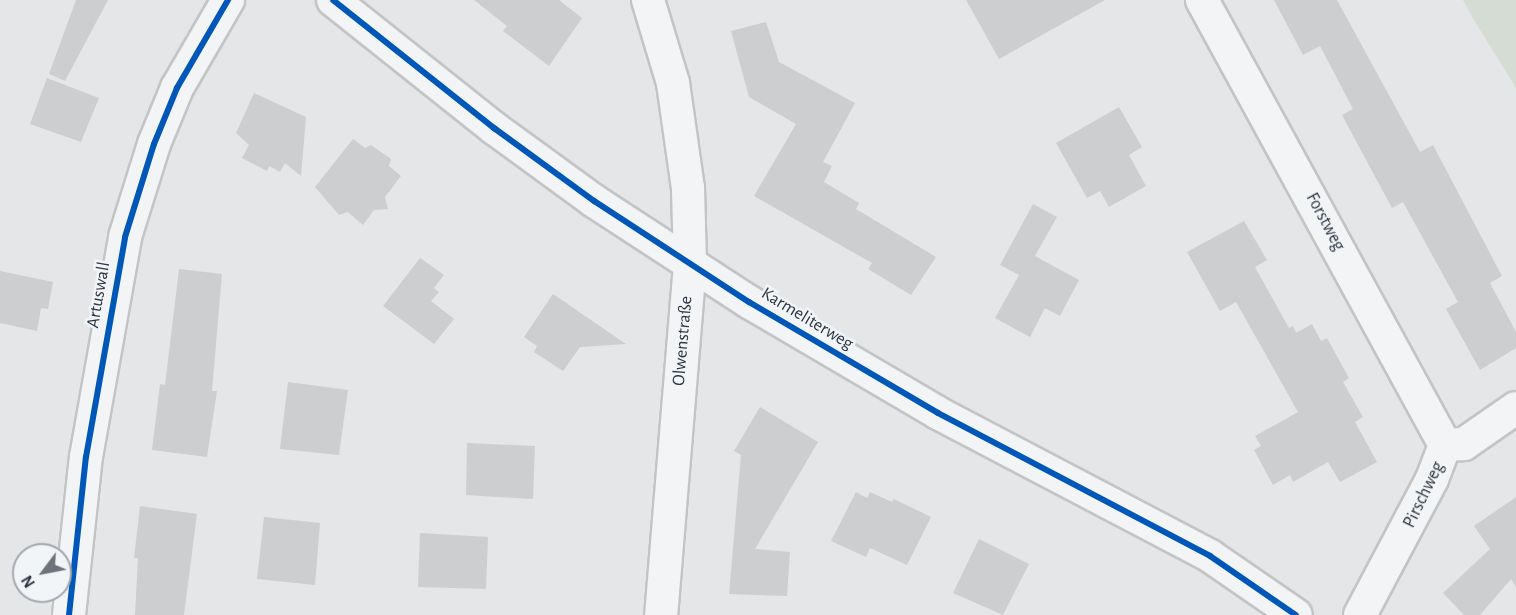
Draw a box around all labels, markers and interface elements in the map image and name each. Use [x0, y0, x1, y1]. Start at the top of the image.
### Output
street label: Forstweg [1301, 189, 1349, 255]
street label: Artuswall [83, 260, 115, 330]
street label: Karmeliterweg [757, 283, 857, 355]
street label: Olwenstraße [668, 295, 698, 387]
street label: Pirschweg [1399, 458, 1449, 532]
north arrow [12, 543, 72, 603]
text: N [19, 573, 38, 590]

